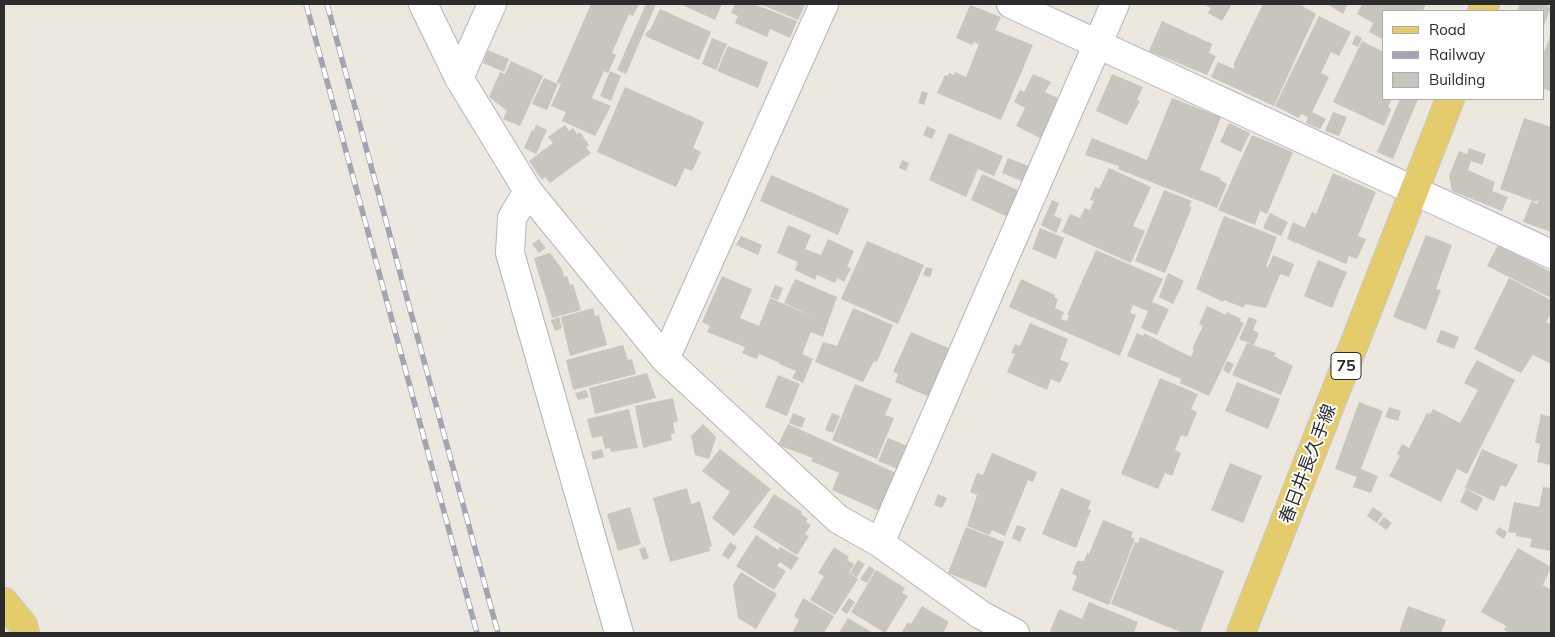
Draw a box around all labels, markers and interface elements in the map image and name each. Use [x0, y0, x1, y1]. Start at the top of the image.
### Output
legend [1382, 10, 1545, 100]
text: Road [1429, 20, 1466, 39]
text: Railway [1429, 45, 1485, 64]
text: Building [1429, 70, 1485, 89]
road number: 75 [1331, 352, 1361, 380]
street label: 春日井長久手線 [1275, 401, 1341, 527]

